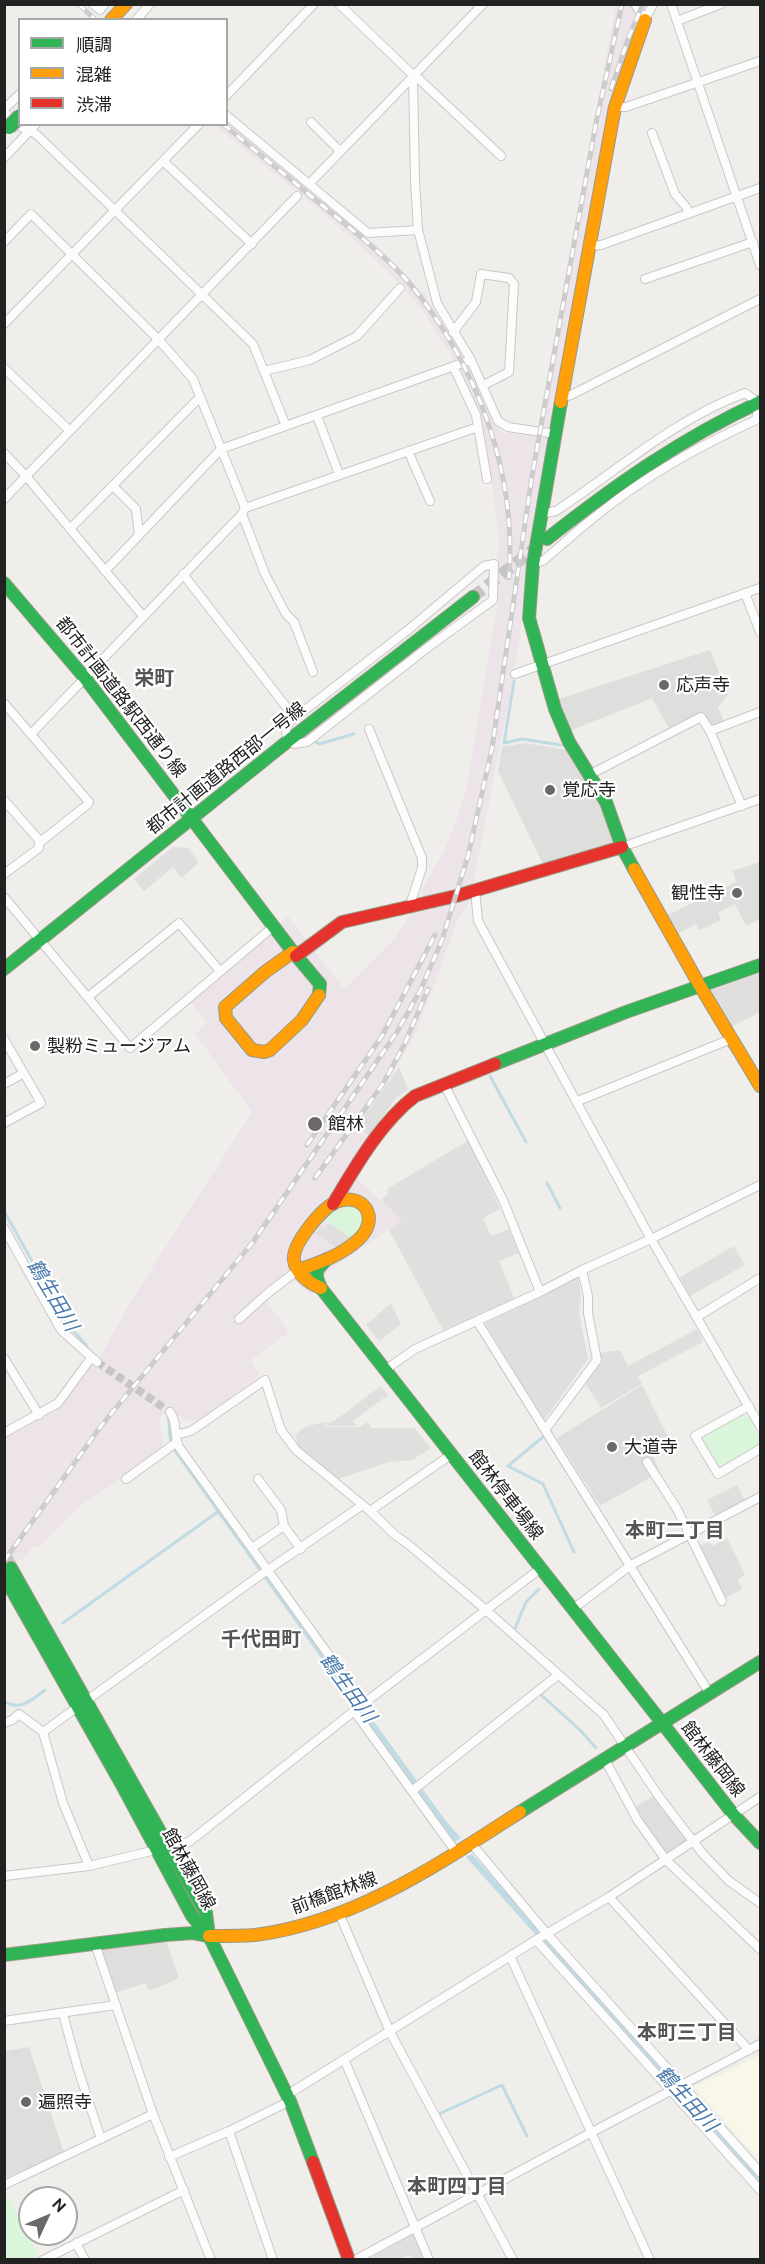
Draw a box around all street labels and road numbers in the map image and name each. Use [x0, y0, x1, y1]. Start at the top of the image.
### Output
street label: 都市計画道路駅西通り線 [52, 612, 190, 782]
street label: 都市計画道路西部一号線 [142, 697, 310, 839]
street label: 館林停車場線 [464, 1446, 548, 1544]
street label: 館林藤岡線 [677, 1717, 749, 1801]
street label: 館林藤岡線 [158, 1824, 220, 1914]
street label: 前橋館林線 [288, 1867, 380, 1919]

